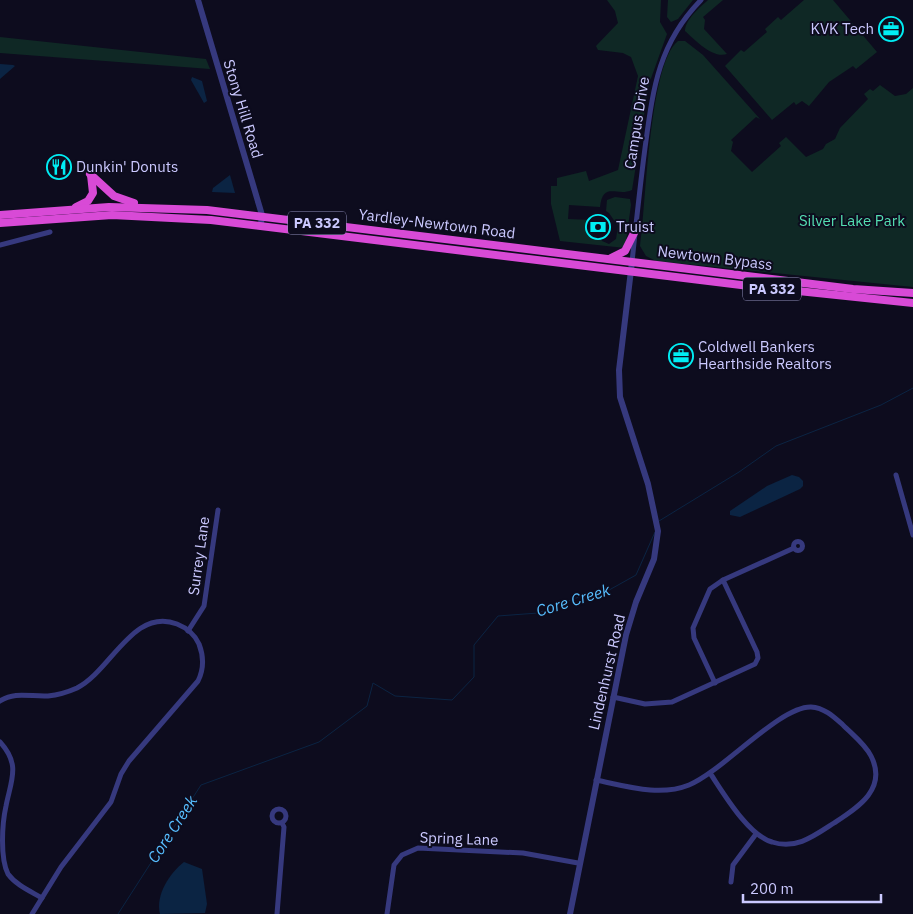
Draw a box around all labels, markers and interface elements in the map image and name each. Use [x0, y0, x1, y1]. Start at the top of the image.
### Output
office icon: KVK Tech [878, 16, 904, 42]
place label: KVK Tech [811, 19, 874, 38]
street label: Stony Hill Road [219, 57, 268, 161]
street label: Campus Drive [620, 75, 653, 170]
restaurant icon: Dunkin' Donuts [46, 154, 72, 180]
place label: Dunkin' Donuts [76, 157, 178, 176]
street label: Yardley-Newtown Road [358, 204, 516, 243]
park label: Silver Lake Park [799, 211, 905, 230]
road number: PA 332 [288, 212, 346, 234]
bank icon: Truist [585, 214, 611, 240]
place label: Truist [616, 217, 654, 236]
street label: Newtown Bypass [656, 241, 774, 274]
road number: PA 332 [743, 278, 801, 300]
place label: Coldwell Bankers Hearthside Realtors [698, 337, 832, 373]
office icon: Coldwell Bankers Hearthside Realtors [668, 343, 694, 369]
street label: Surrey Lane [184, 515, 213, 597]
water label: Core Creek [534, 579, 613, 621]
street label: Lindenhurst Road [584, 612, 629, 732]
water label: Core Creek [143, 791, 202, 866]
street label: Spring Lane [419, 828, 499, 849]
scale bar [743, 872, 880, 904]
text: 200 m [750, 879, 794, 898]

